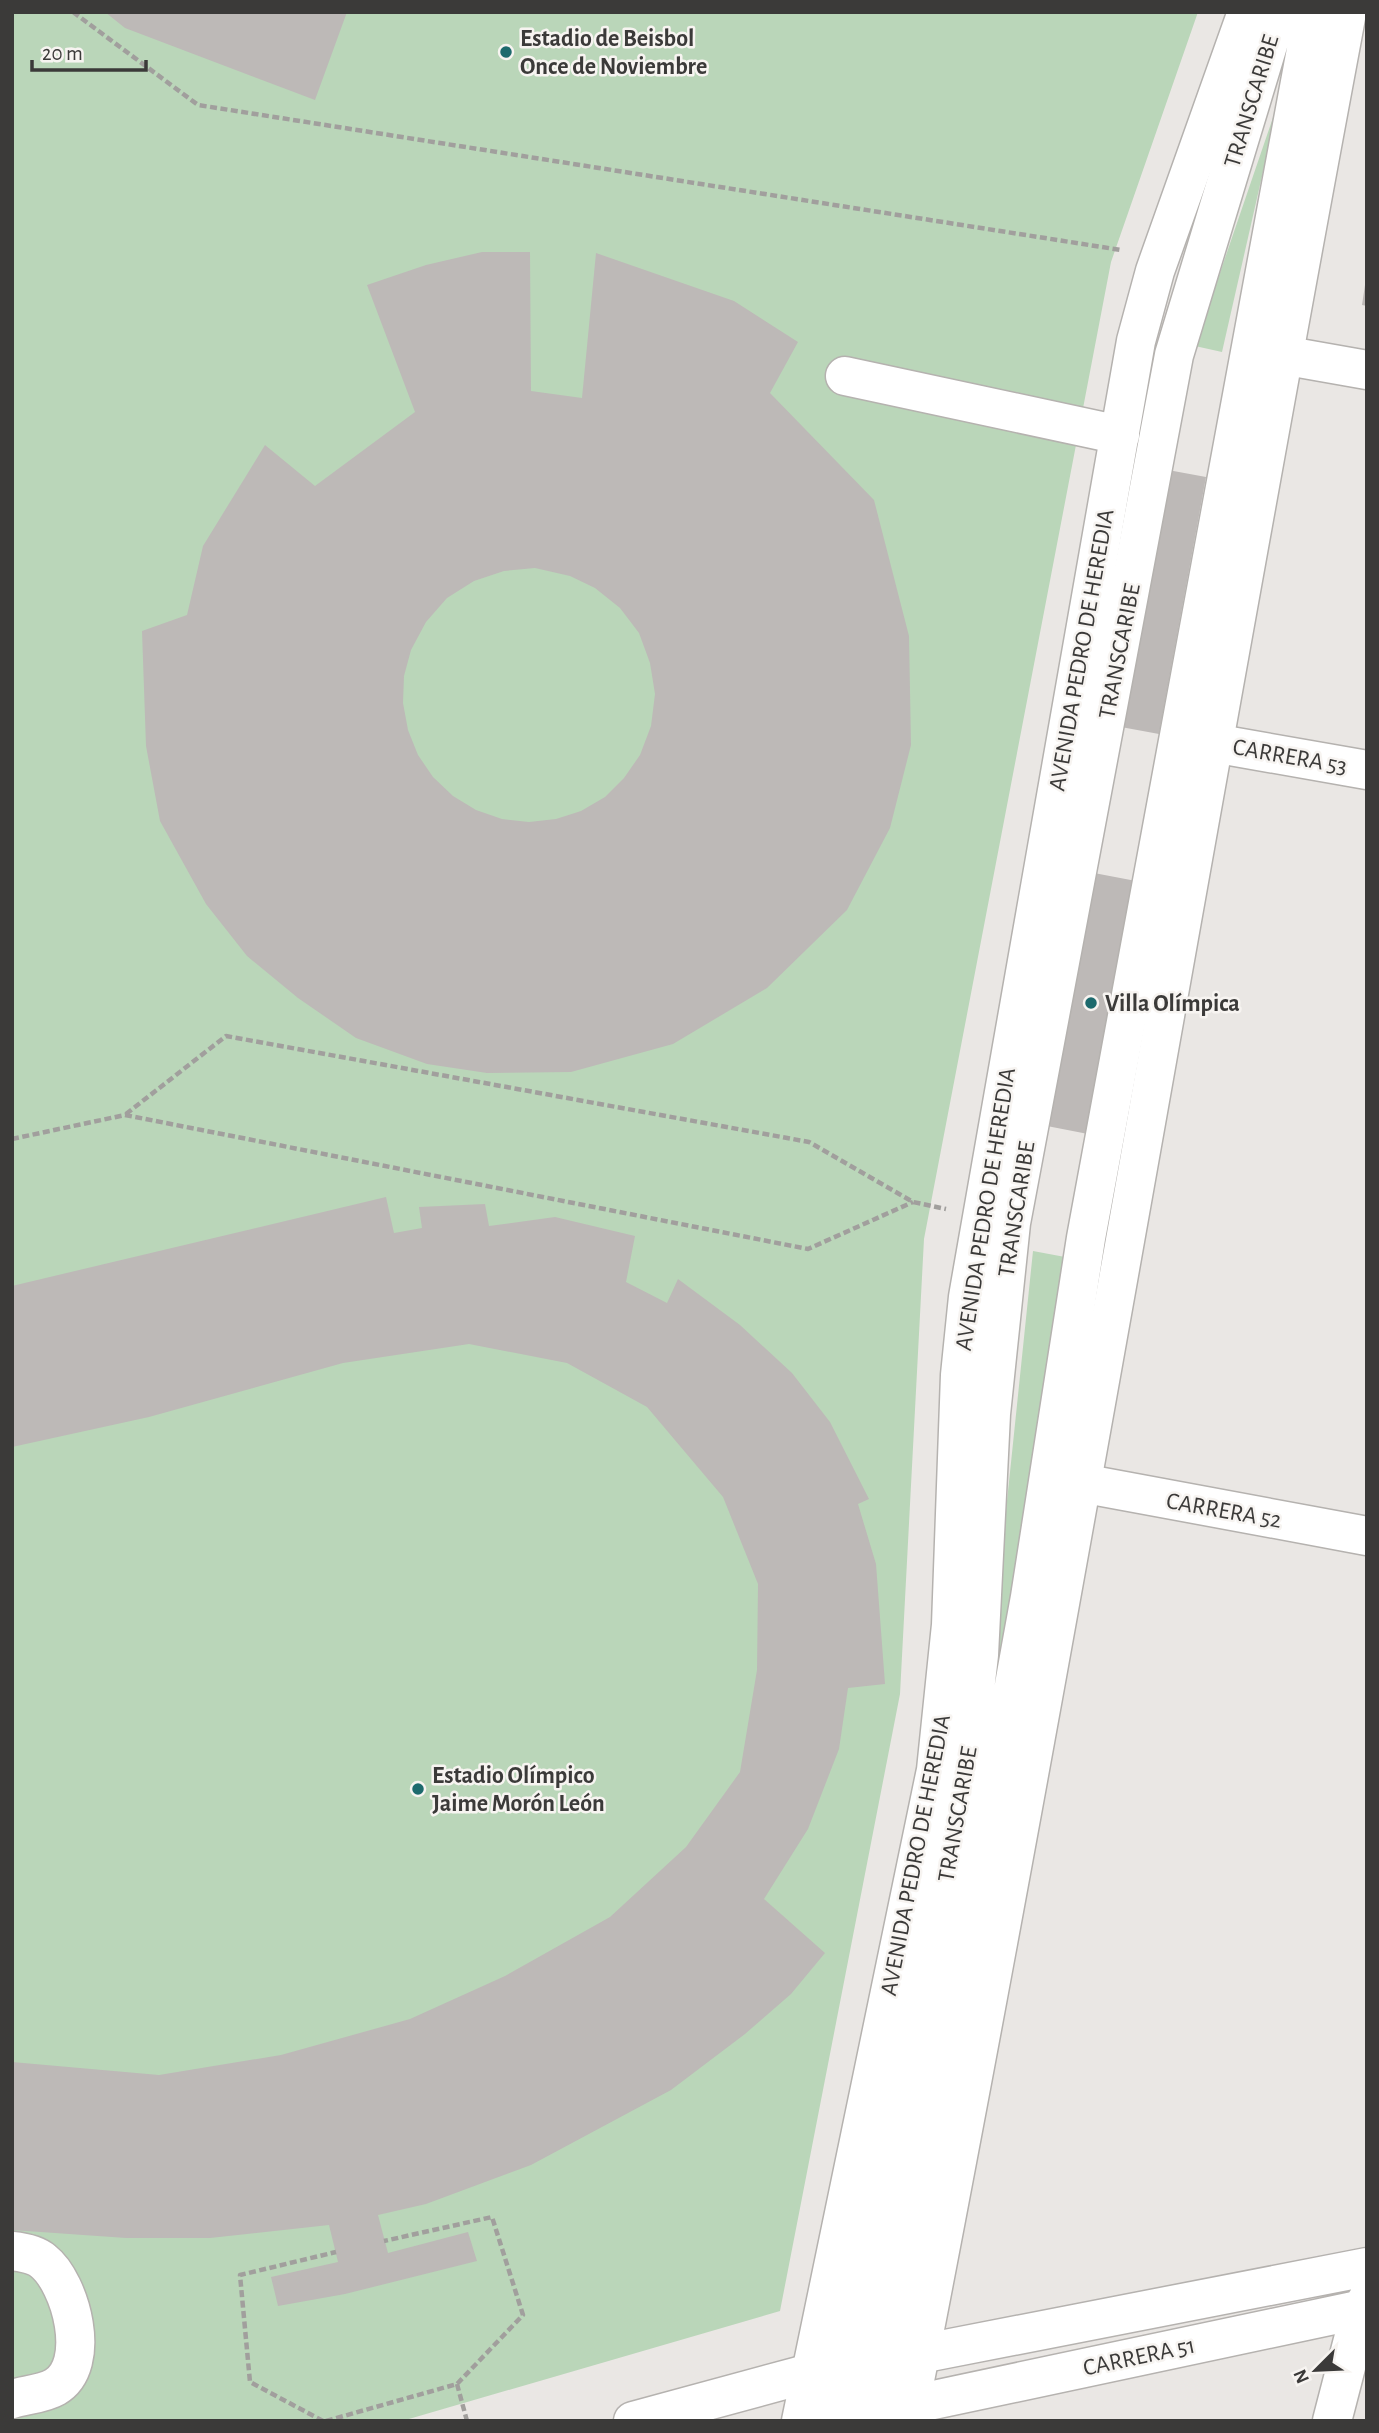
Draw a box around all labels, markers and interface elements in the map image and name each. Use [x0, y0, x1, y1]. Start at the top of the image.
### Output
place label: Estadio de Beisbol Once de Noviembre [520, 27, 707, 79]
scale bar [32, 28, 145, 72]
street label: TRANSCARIBE [1220, 32, 1284, 170]
text: 20 m [42, 43, 83, 64]
marker: Estadio de Beisbol Once de Noviembre [498, 44, 514, 60]
street label: AVENIDA PEDRO DE HEREDIA [1045, 507, 1119, 793]
street label: TRANSCARIBE [1095, 581, 1145, 721]
street label: CARRERA 53 [1231, 735, 1349, 779]
place label: Villa Olímpica [1105, 992, 1240, 1016]
marker: Villa Olímpica [1083, 995, 1099, 1011]
street label: AVENIDA PEDRO DE HEREDIA [952, 1066, 1020, 1352]
street label: TRANSCARIBE [994, 1139, 1040, 1279]
street label: CARRERA 52 [1164, 1489, 1283, 1533]
street label: AVENIDA PEDRO DE HEREDIA [877, 1712, 955, 1998]
street label: TRANSCARIBE [934, 1744, 982, 1884]
place label: Estadio Olímpico Jaime Morón León [432, 1764, 605, 1816]
marker: Estadio Olímpico Jaime Morón León [410, 1781, 426, 1797]
street label: CARRERA 51 [1081, 2333, 1197, 2381]
north arrow [1281, 2335, 1351, 2405]
text: N [1290, 2366, 1313, 2386]

